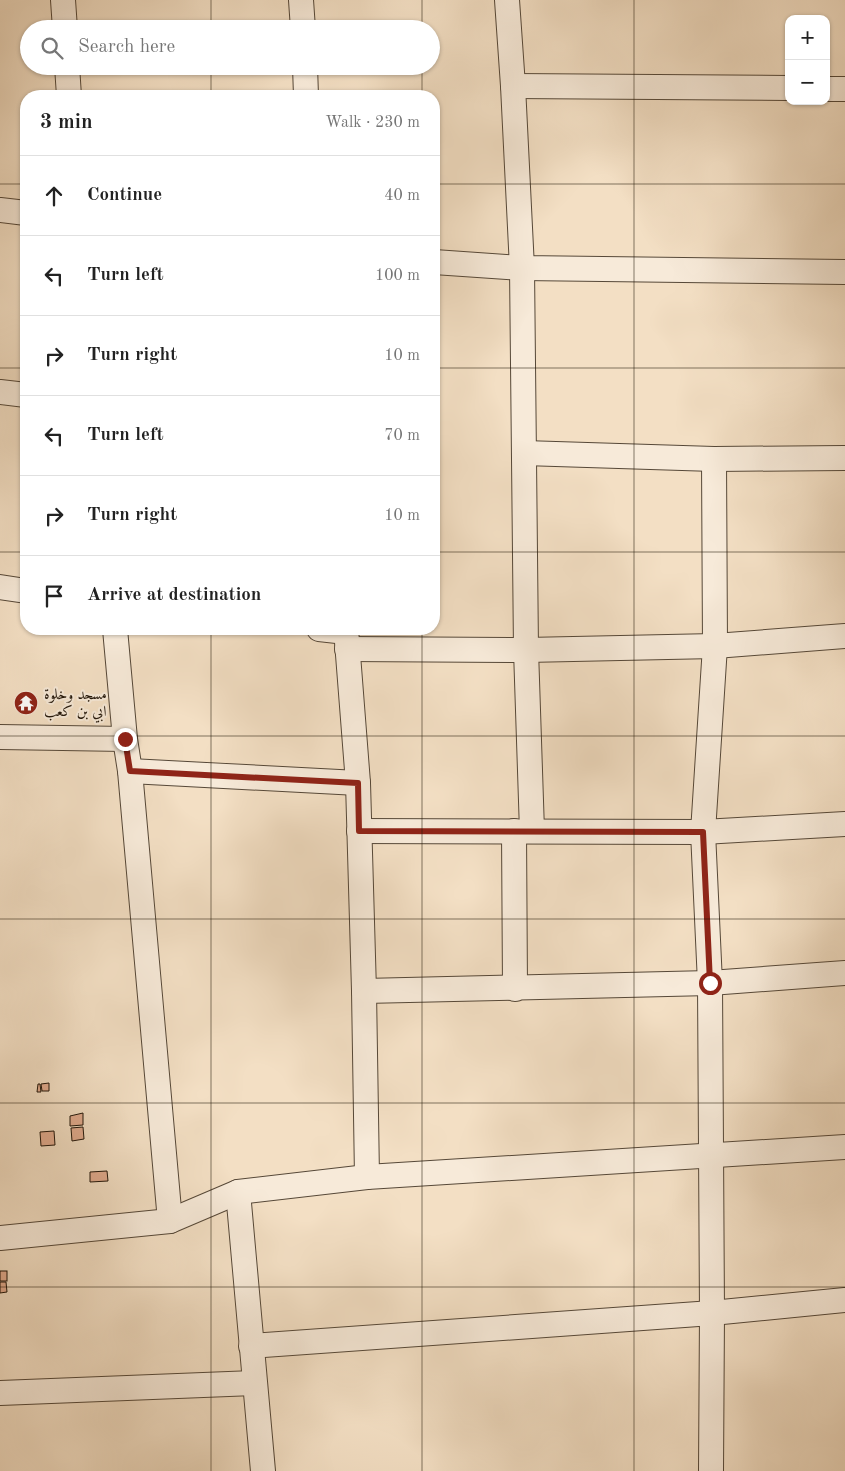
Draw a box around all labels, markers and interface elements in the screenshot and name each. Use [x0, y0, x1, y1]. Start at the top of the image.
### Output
map controls [785, 15, 830, 105]
button: + [785, 15, 830, 60]
search box [20, 20, 440, 75]
icon: search [38, 34, 66, 62]
text: Search here [78, 38, 175, 57]
button: − [785, 60, 830, 105]
text: 3 min [40, 112, 93, 133]
text: Walk · 230 m [325, 115, 420, 131]
icon: ahead [40, 182, 68, 210]
text: Continue [87, 186, 162, 205]
text: 40 m [384, 188, 420, 204]
icon: left [40, 262, 68, 290]
text: Turn left [87, 266, 164, 285]
text: 100 m [375, 268, 420, 284]
icon: right [40, 342, 68, 370]
text: Turn right [87, 346, 177, 365]
text: 10 m [384, 348, 420, 364]
icon: left [40, 422, 68, 450]
text: Turn left [87, 426, 164, 445]
text: 70 m [384, 428, 420, 444]
icon: right [40, 502, 68, 530]
text: Turn right [87, 506, 177, 525]
text: 10 m [384, 508, 420, 524]
icon: arrive [40, 582, 68, 610]
text: Arrive at destination [87, 586, 261, 605]
place label: مسجد وخلوة ابي بن كعب [44, 688, 107, 723]
temple icon: مسجد وخلوة ابي بن كعب [13, 690, 39, 716]
route end [114, 728, 137, 751]
route start [699, 972, 722, 995]

